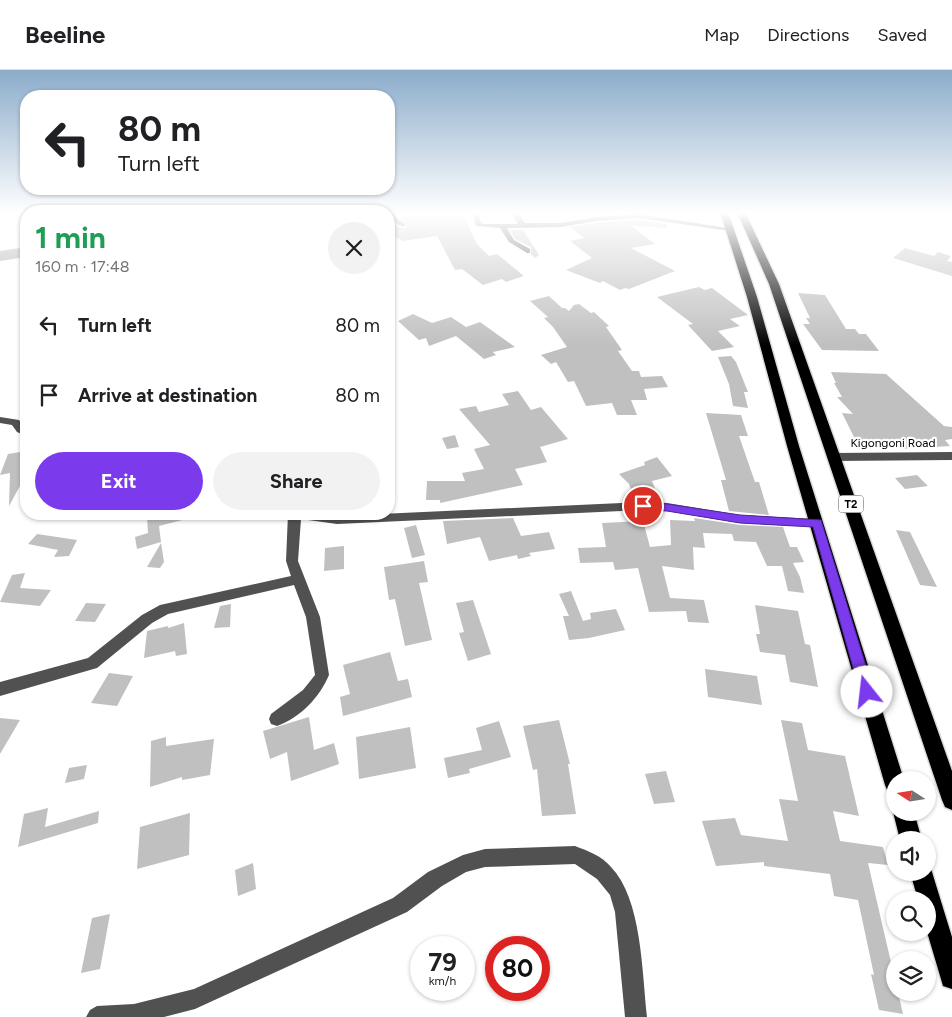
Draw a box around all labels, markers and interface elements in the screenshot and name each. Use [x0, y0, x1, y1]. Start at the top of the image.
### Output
text: Beeline [25, 20, 105, 49]
text: Map [704, 24, 739, 46]
text: Directions [767, 24, 849, 46]
text: Saved [877, 24, 927, 46]
text: 80 m [118, 108, 201, 150]
icon: left [35, 110, 100, 175]
text: Turn left [118, 150, 200, 177]
text: 1 min [35, 219, 106, 256]
button: close [328, 222, 380, 274]
text: 160 m · 17:48 [35, 257, 129, 276]
icon: left [35, 311, 63, 339]
text: Turn left [78, 314, 152, 337]
text: 80 m [335, 314, 380, 337]
icon: arrive [35, 381, 63, 409]
text: Arrive at destination [78, 384, 257, 407]
text: 80 m [335, 384, 380, 407]
street label: Kigongoni Road [851, 436, 935, 450]
button: Exit [35, 452, 203, 510]
button: Share [213, 452, 380, 510]
pin [622, 485, 664, 527]
icon: arrive [629, 492, 657, 520]
road number: T2 [838, 496, 864, 512]
position arrow [840, 665, 892, 717]
north arrow [886, 771, 936, 821]
map controls [886, 771, 936, 1001]
button: sound [886, 831, 936, 881]
button: search [886, 891, 936, 941]
speed limit sign: 80 [485, 936, 550, 1001]
text: 79 [428, 947, 457, 977]
button: layers [886, 951, 936, 1001]
text: km/h [429, 974, 456, 988]

